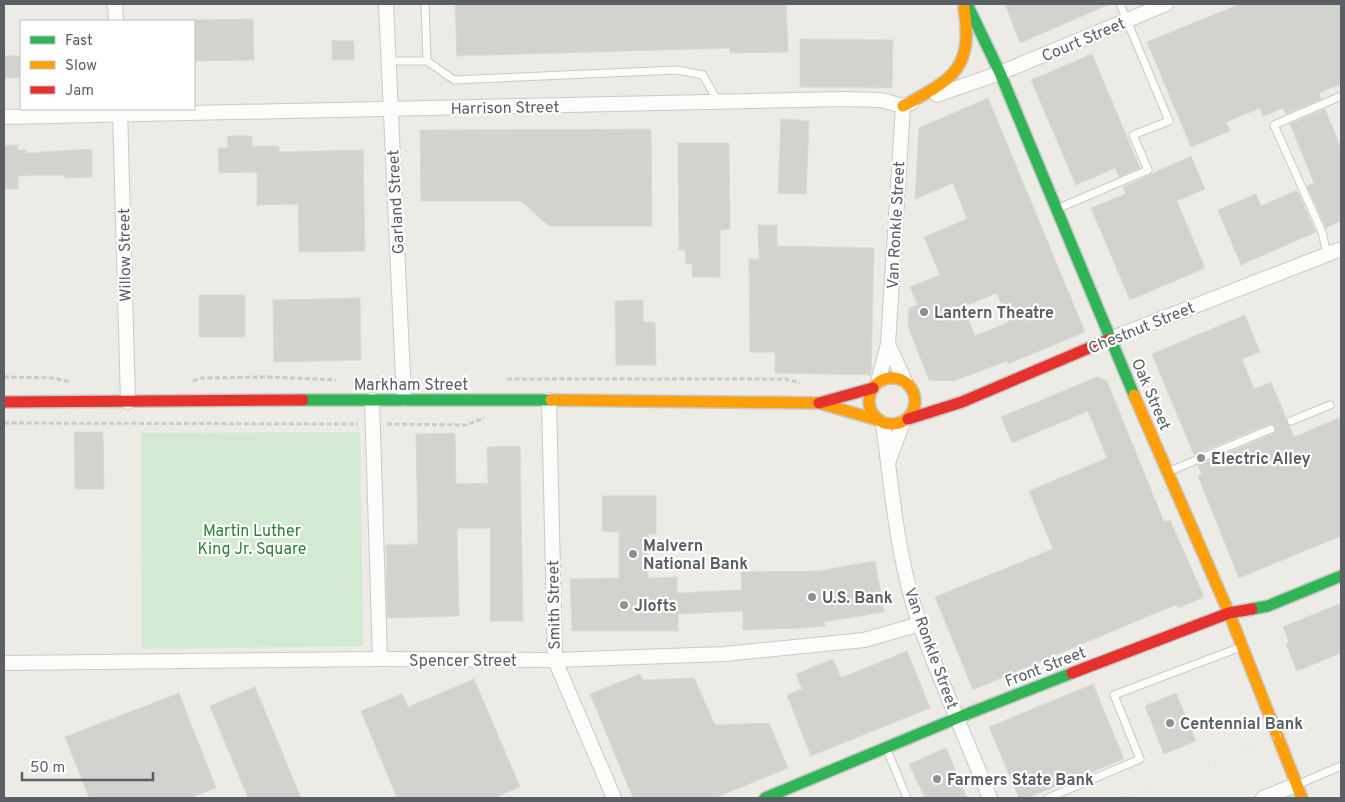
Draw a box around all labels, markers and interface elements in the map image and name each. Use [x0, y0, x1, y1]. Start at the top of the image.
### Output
street label: Court Street [1039, 14, 1129, 67]
legend [20, 20, 195, 110]
text: Fast [65, 32, 93, 51]
text: Slow [65, 57, 97, 76]
text: Jam [65, 82, 94, 101]
street label: Harrison Street [451, 98, 560, 120]
street label: Garland Street [384, 149, 410, 255]
street label: Van Ronkle Street [884, 161, 910, 289]
street label: Willow Street [115, 208, 137, 302]
street label: Chestnut Street [1086, 298, 1198, 359]
place label: Lantern Theatre [934, 304, 1054, 324]
marker: Lantern Theatre [918, 306, 930, 318]
street label: Oak Street [1126, 356, 1174, 434]
street label: Markham Street [354, 376, 468, 396]
place label: Electric Alley [1211, 450, 1311, 470]
marker: Electric Alley [1195, 452, 1207, 464]
park label: Martin Luther King Jr. Square [198, 522, 306, 560]
place label: Malvern National Bank [643, 537, 748, 575]
marker: Malvern National Bank [627, 548, 639, 560]
street label: Smith Street [544, 560, 566, 650]
street label: Van Ronkle Street [899, 585, 961, 712]
place label: U.S. Bank [822, 589, 893, 609]
marker: U.S. Bank [806, 591, 818, 603]
place label: Jlofts [634, 597, 677, 617]
marker: Jlofts [618, 599, 630, 611]
street label: Front Street [1002, 643, 1089, 692]
street label: Spencer Street [409, 652, 517, 672]
place label: Centennial Bank [1180, 715, 1303, 735]
marker: Centennial Bank [1164, 717, 1176, 729]
scale bar [22, 750, 154, 782]
text: 50 m [30, 759, 65, 778]
place label: Farmers State Bank [947, 771, 1094, 791]
marker: Farmers State Bank [931, 773, 943, 785]

